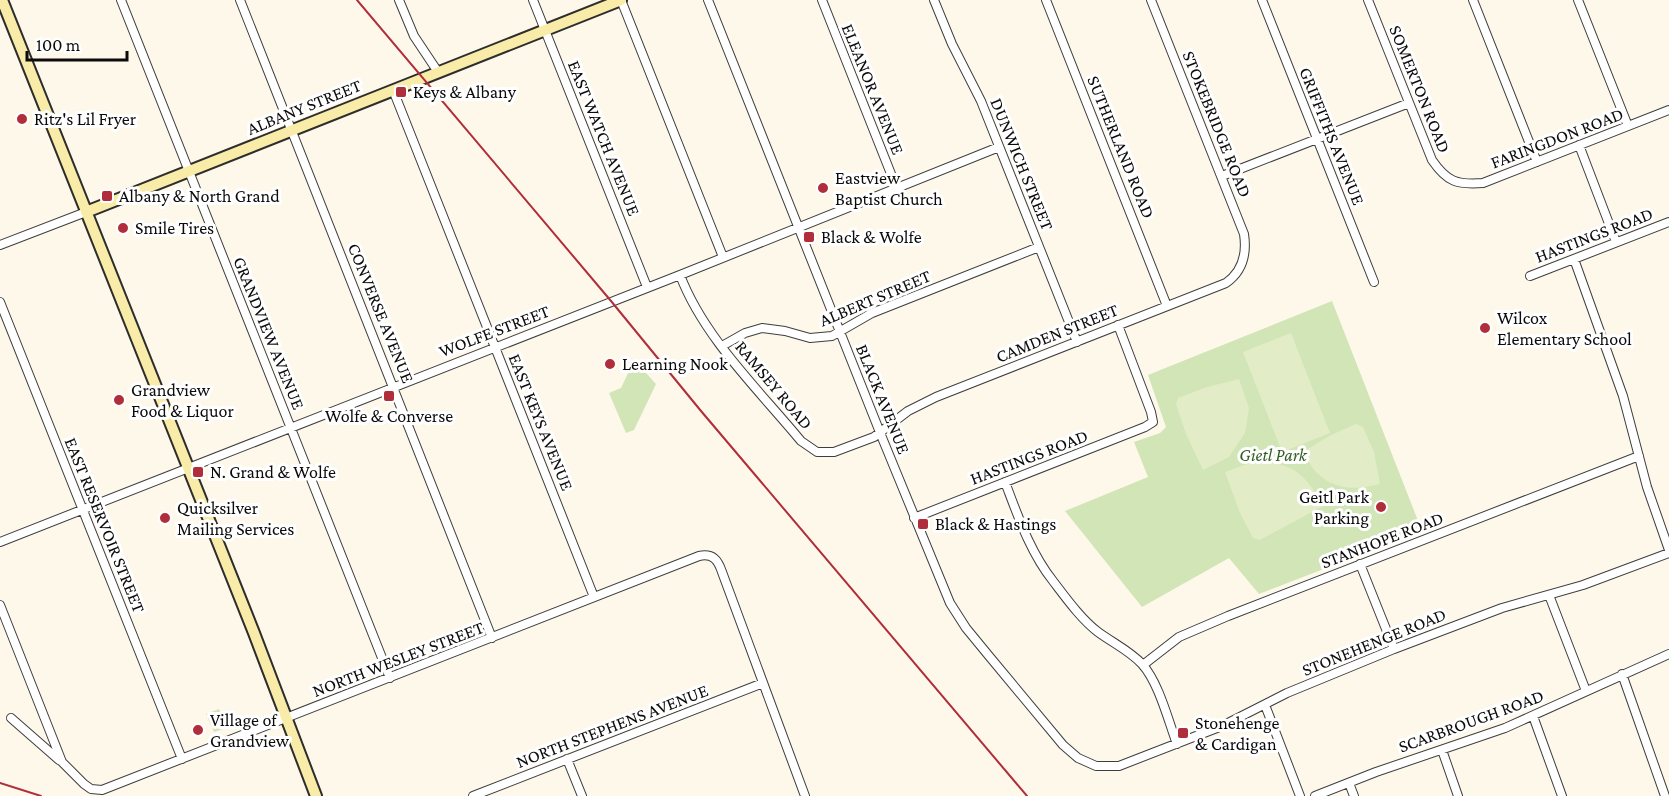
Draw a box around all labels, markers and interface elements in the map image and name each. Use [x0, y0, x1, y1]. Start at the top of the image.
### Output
street label: ELEANOR AVENUE [838, 21, 908, 158]
street label: SOMERTON ROAD [1385, 22, 1455, 156]
scale bar [27, 24, 128, 62]
text: 100 m [36, 35, 81, 55]
street label: STOKEBRIDGE ROAD [1179, 48, 1255, 200]
street label: EAST WATCH AVENUE [564, 58, 644, 219]
street label: GRIFFITHS AVENUE [1295, 64, 1369, 208]
street label: SUTHERLAND ROAD [1083, 73, 1159, 221]
street label: ALBANY STREET [244, 75, 364, 139]
place label: Keys & Albany [413, 82, 517, 102]
marker: Keys & Albany [394, 85, 408, 99]
street label: DUNWICH STREET [986, 95, 1058, 233]
street label: FARINGDON ROAD [1488, 103, 1626, 173]
place label: Ritz's Lil Fryer [34, 109, 137, 129]
marker: Ritz's Lil Fryer [15, 112, 29, 126]
place label: Eastview Baptist Church [835, 168, 943, 209]
marker: Eastview Baptist Church [816, 181, 830, 195]
place label: Albany & North Grand [119, 186, 280, 206]
marker: Albany & North Grand [100, 189, 114, 203]
street label: HASTINGS ROAD [1532, 203, 1656, 267]
place label: Smile Tires [135, 218, 214, 238]
marker: Smile Tires [116, 221, 130, 235]
place label: Black & Wolfe [821, 227, 922, 247]
marker: Black & Wolfe [802, 230, 816, 244]
street label: CONVERSE AVENUE [344, 240, 418, 386]
street label: GRANDVIEW AVENUE [229, 254, 309, 413]
street label: ALBERT STREET [816, 265, 934, 330]
street label: CAMDEN STREET [993, 299, 1121, 367]
street label: WOLFE STREET [436, 301, 552, 361]
place label: Wilcox Elementary School [1497, 308, 1632, 349]
marker: Wilcox Elementary School [1478, 321, 1492, 335]
street label: RAMSEY ROAD [731, 337, 817, 433]
street label: BLACK AVENUE [852, 341, 914, 457]
street label: EAST KEYS AVENUE [504, 351, 578, 493]
place label: Learning Nook [622, 354, 728, 374]
marker: Learning Nook [603, 357, 617, 371]
place label: Grandview Food & Liquor [131, 380, 234, 421]
marker: Wolfe & Converse [382, 389, 396, 403]
marker: Grandview Food & Liquor [112, 393, 126, 407]
place label: Wolfe & Converse [325, 406, 453, 426]
street label: HASTINGS ROAD [967, 425, 1091, 489]
street label: EAST RESERVOIR STREET [61, 434, 149, 616]
park label: Gietl Park [1239, 445, 1308, 465]
place label: N. Grand & Wolfe [210, 462, 336, 482]
marker: N. Grand & Wolfe [191, 465, 205, 479]
place label: Geitl Park Parking [1299, 487, 1369, 528]
place label: Quicksilver Mailing Services [177, 498, 294, 539]
marker: Geitl Park Parking [1374, 500, 1388, 514]
street label: STANHOPE ROAD [1318, 507, 1446, 573]
marker: Quicksilver Mailing Services [158, 511, 172, 525]
place label: Black & Hastings [935, 514, 1056, 534]
marker: Black & Hastings [916, 517, 930, 531]
street label: STONEHENGE ROAD [1299, 604, 1449, 680]
street label: NORTH WESLEY STREET [309, 617, 487, 701]
street label: NORTH STEPHENS AVENUE [513, 680, 711, 772]
street label: SCARBROUGH ROAD [1396, 685, 1546, 757]
place label: Village of Grandview [210, 710, 290, 751]
place label: Stonehenge & Cardigan [1195, 713, 1280, 754]
marker: Village of Grandview [191, 723, 205, 737]
marker: Stonehenge & Cardigan [1176, 726, 1190, 740]

